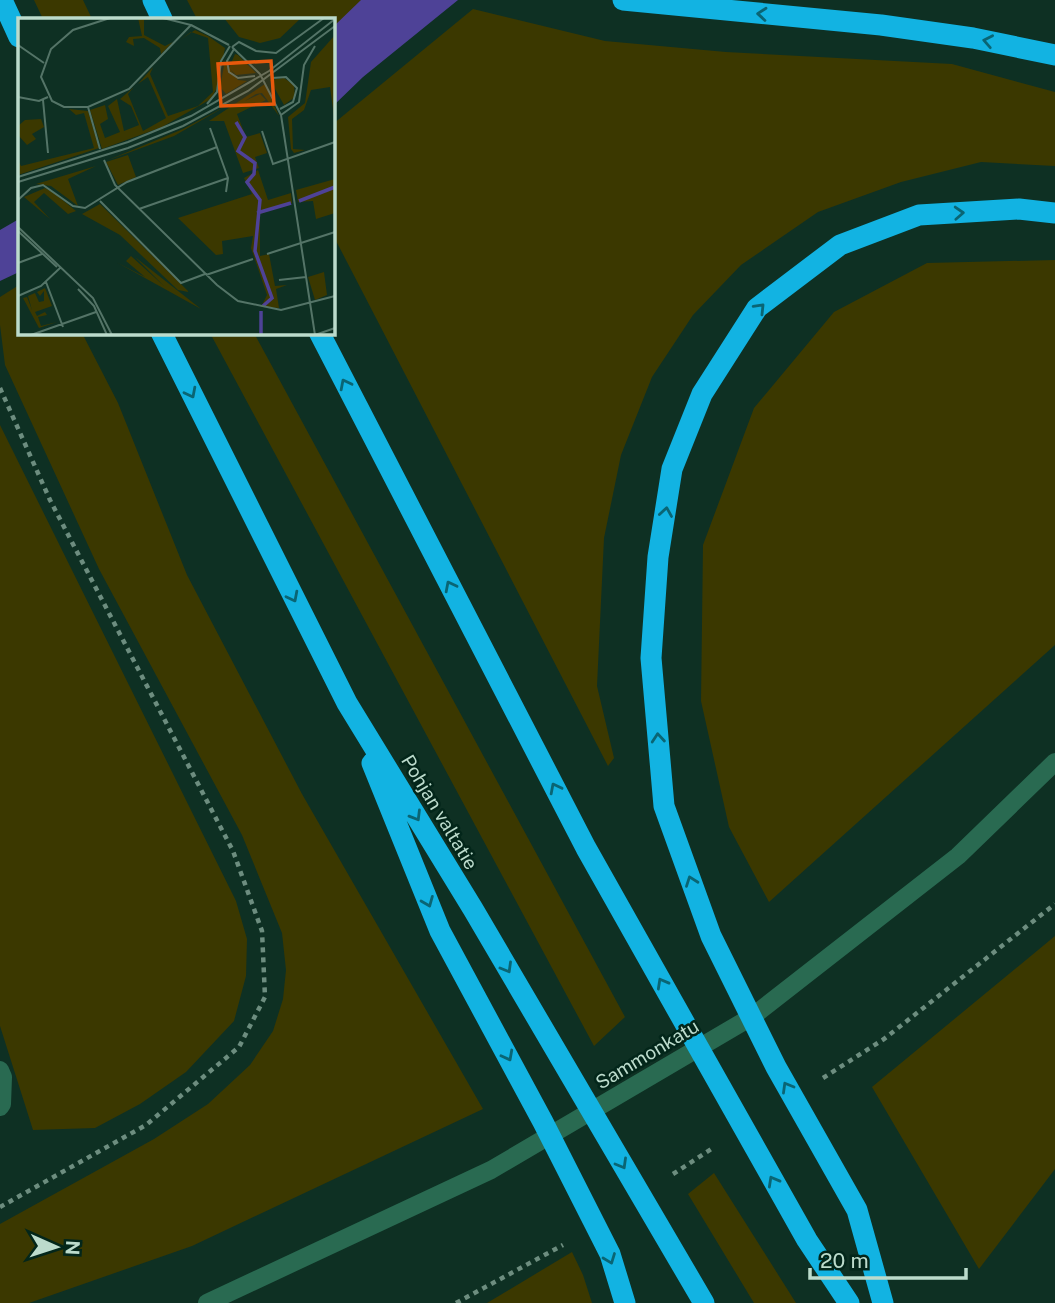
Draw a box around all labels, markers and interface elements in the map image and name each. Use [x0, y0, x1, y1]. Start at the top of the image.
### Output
one-way arrow [757, 6, 768, 21]
inset map [18, 18, 334, 334]
one-way arrow [982, 35, 994, 50]
one-way arrow [954, 206, 965, 221]
one-way arrow [752, 304, 764, 317]
one-way arrow [340, 379, 354, 391]
one-way arrow [183, 386, 197, 399]
one-way arrow [658, 506, 673, 518]
one-way arrow [445, 581, 459, 593]
one-way arrow [285, 590, 299, 602]
one-way arrow [651, 732, 666, 743]
street label: Pohjan valtatie [397, 751, 483, 873]
one-way arrow [550, 782, 563, 795]
one-way arrow [408, 809, 421, 822]
one-way arrow [685, 875, 699, 888]
one-way arrow [420, 896, 434, 908]
one-way arrow [499, 960, 512, 973]
one-way arrow [657, 977, 670, 990]
street label: Sammonkatu [591, 1015, 703, 1093]
one-way arrow [500, 1049, 513, 1061]
one-way arrow [782, 1081, 795, 1094]
one-way arrow [614, 1157, 627, 1169]
one-way arrow [768, 1176, 781, 1188]
north arrow [21, 1212, 91, 1282]
scale bar [810, 1236, 966, 1280]
text: N [62, 1240, 84, 1256]
text: 20 m [820, 1248, 869, 1273]
one-way arrow [602, 1252, 616, 1264]

